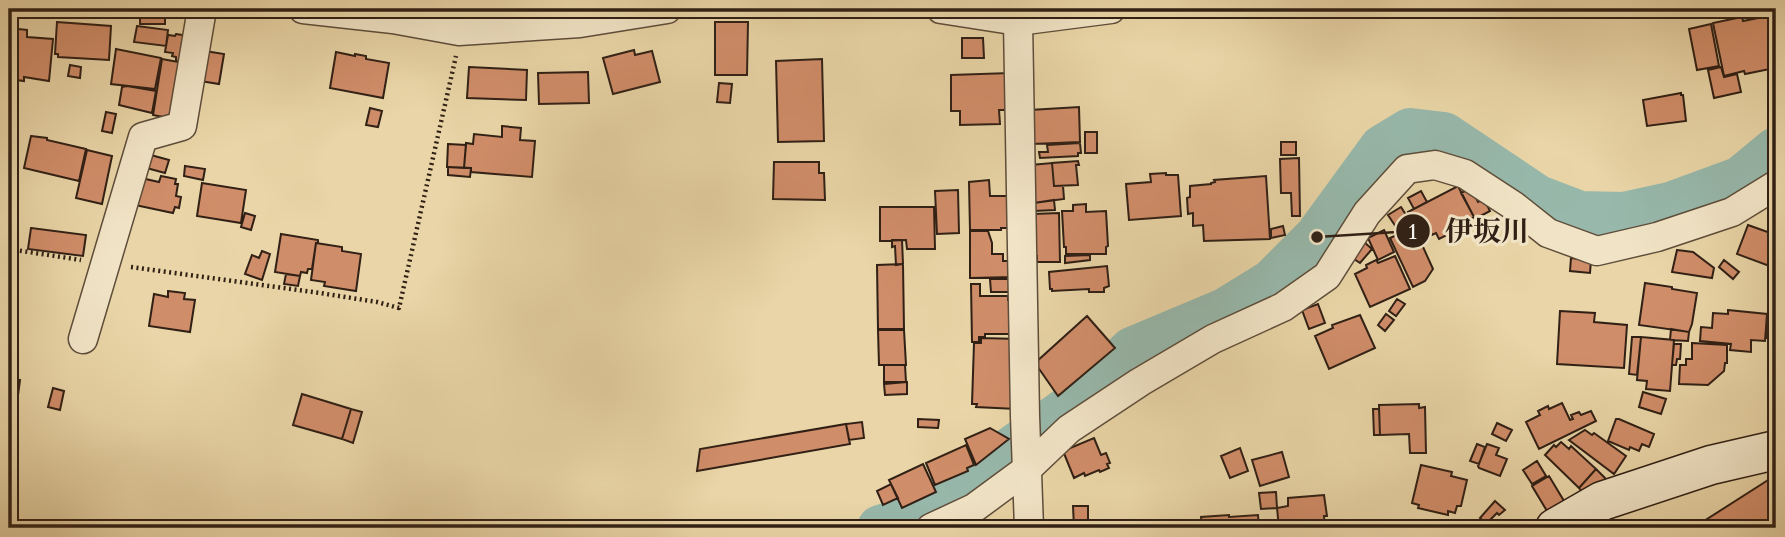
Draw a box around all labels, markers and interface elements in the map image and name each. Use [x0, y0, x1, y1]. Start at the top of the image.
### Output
callout: 伊坂川 [1396, 207, 1543, 256]
text: 伊坂川 [1445, 213, 1529, 251]
text: 1 [1408, 218, 1418, 247]

